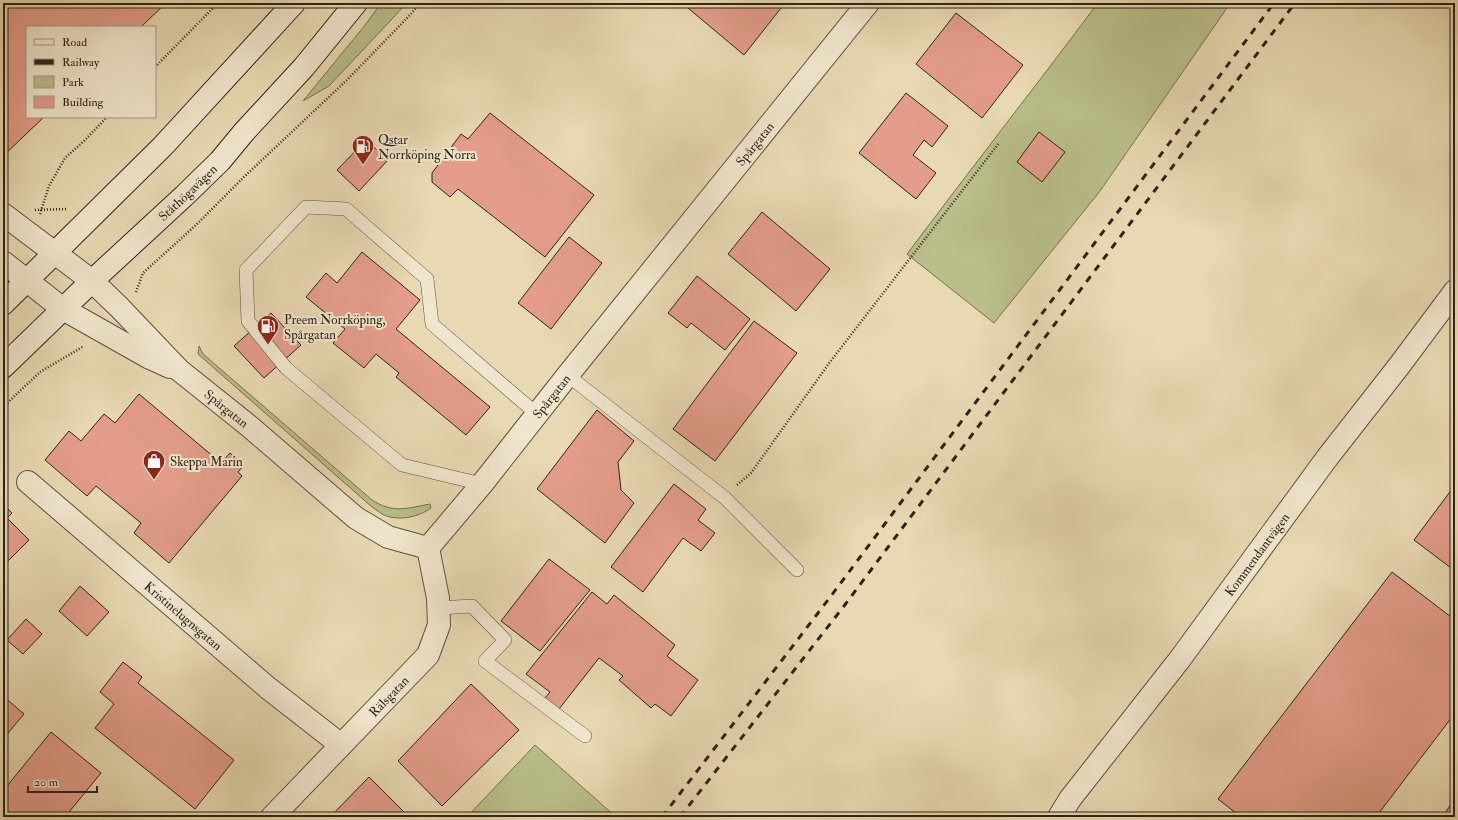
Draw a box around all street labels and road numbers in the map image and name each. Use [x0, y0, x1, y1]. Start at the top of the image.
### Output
street label: Spårgatan [733, 119, 778, 170]
street label: Ståthögavägen [155, 161, 221, 225]
street label: Spårgatan [530, 371, 575, 422]
street label: Spårgatan [201, 386, 252, 432]
street label: Kommendantvägen [1222, 510, 1293, 600]
street label: Kristinelugnsgatan [141, 579, 225, 654]
street label: Rälsgatan [366, 673, 413, 720]

